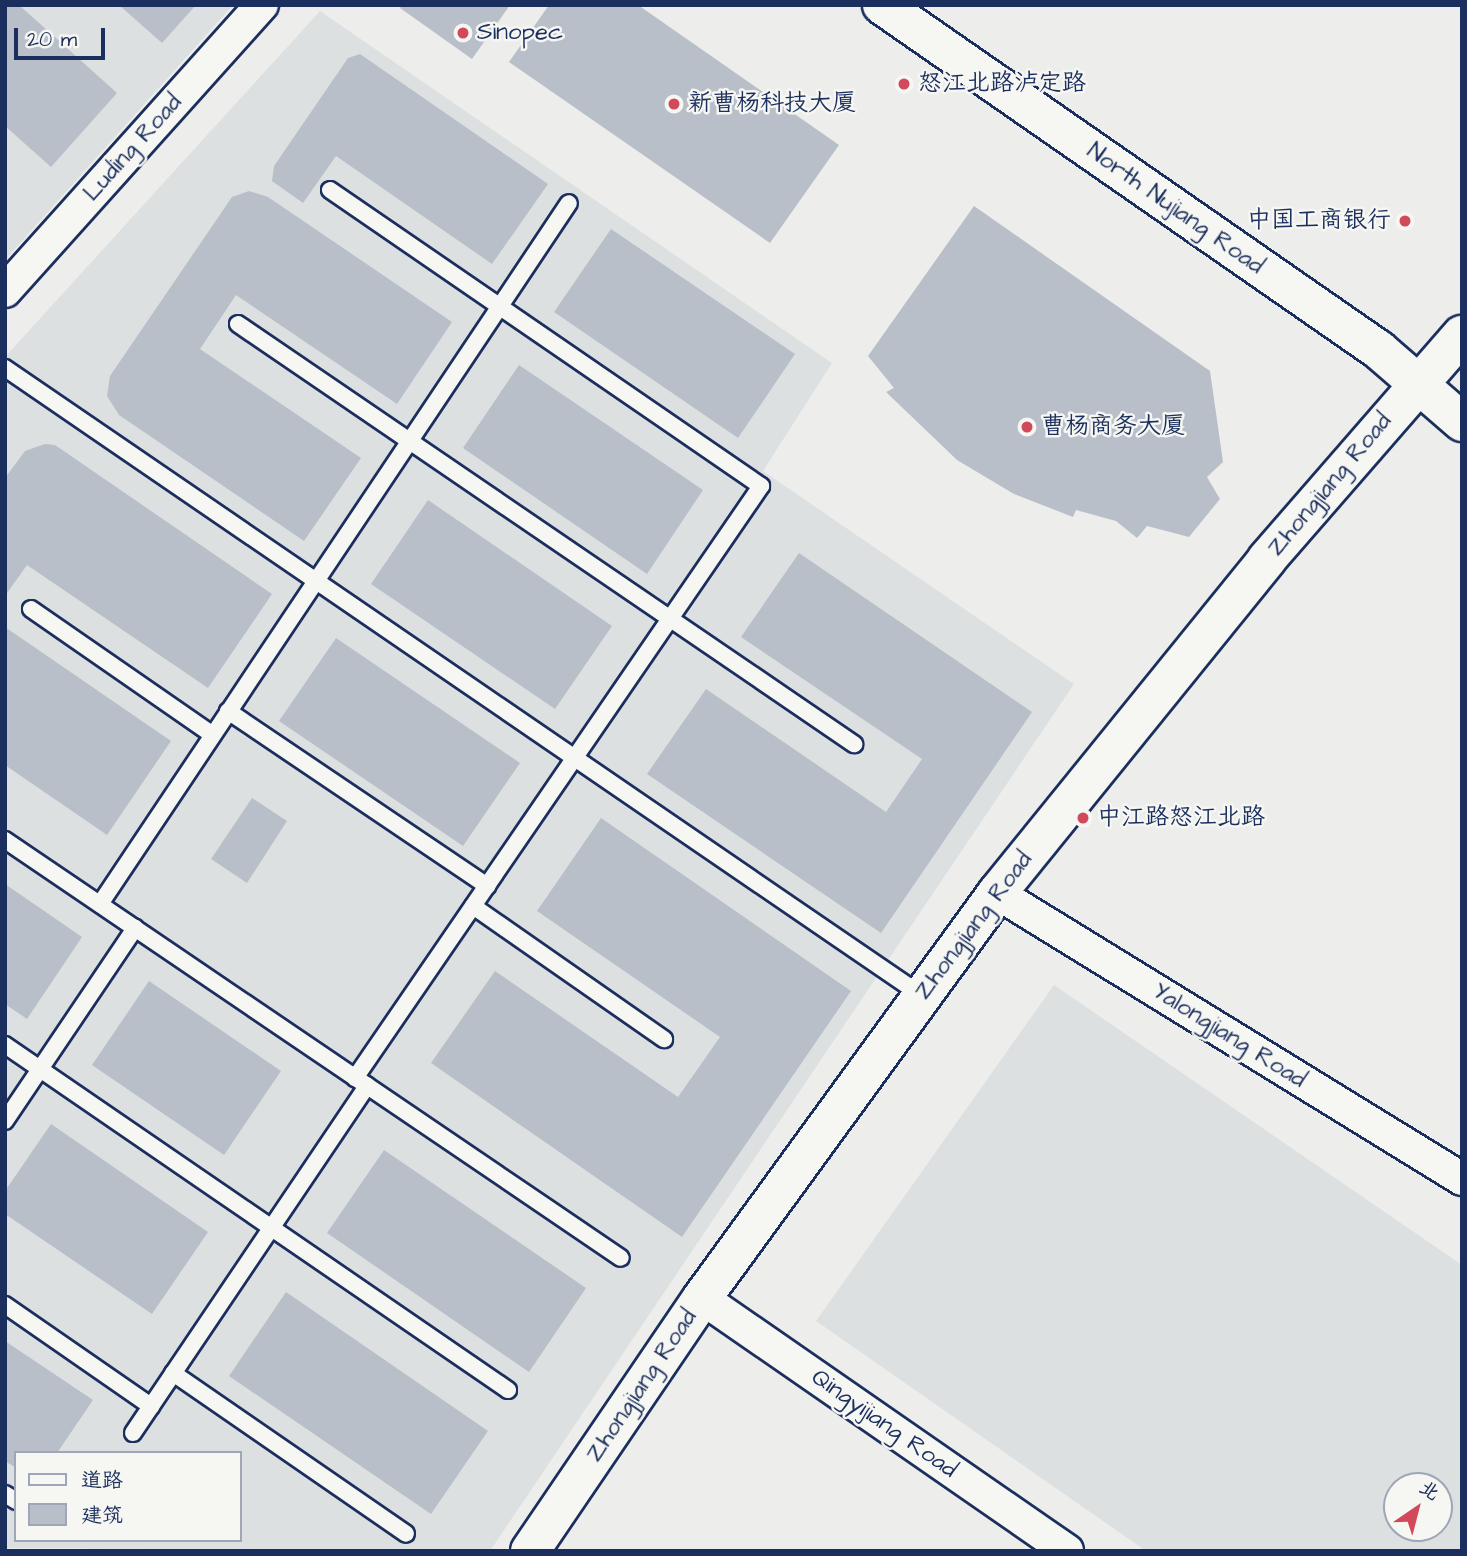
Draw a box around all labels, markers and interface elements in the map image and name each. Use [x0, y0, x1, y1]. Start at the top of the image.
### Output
scale bar [18, 14, 108, 58]
place label: Sinopec [477, 19, 563, 47]
text: 20 m [27, 25, 77, 54]
marker: Sinopec [455, 25, 471, 41]
place label: 怒江北路泸定路 [918, 70, 1086, 98]
marker: 怒江北路泸定路 [896, 76, 912, 92]
street label: Luding Road [78, 89, 188, 207]
place label: 新曹杨科技大厦 [688, 90, 856, 118]
marker: 新曹杨科技大厦 [666, 96, 682, 112]
street label: North Nujiang Road [1081, 137, 1269, 281]
place label: 中国工商银行 [1247, 207, 1391, 235]
marker: 中国工商银行 [1397, 213, 1413, 229]
street label: Zhongjiang Road [1262, 408, 1398, 562]
place label: 曹杨商务大厦 [1041, 413, 1185, 441]
marker: 曹杨商务大厦 [1019, 419, 1035, 435]
place label: 中江路怒江北路 [1097, 804, 1265, 832]
marker: 中江路怒江北路 [1075, 810, 1091, 826]
street label: Zhongjiang Road [909, 846, 1039, 1006]
street label: Yalongjiang Road [1147, 977, 1311, 1095]
street label: Zhongjiang Road [580, 1304, 704, 1468]
street label: Qingyijiang Road [806, 1363, 962, 1485]
legend [14, 1451, 242, 1542]
text: 道路 [81, 1466, 123, 1495]
north arrow [1383, 1472, 1453, 1542]
text: 北 [1414, 1475, 1445, 1508]
text: 建筑 [81, 1501, 123, 1530]

